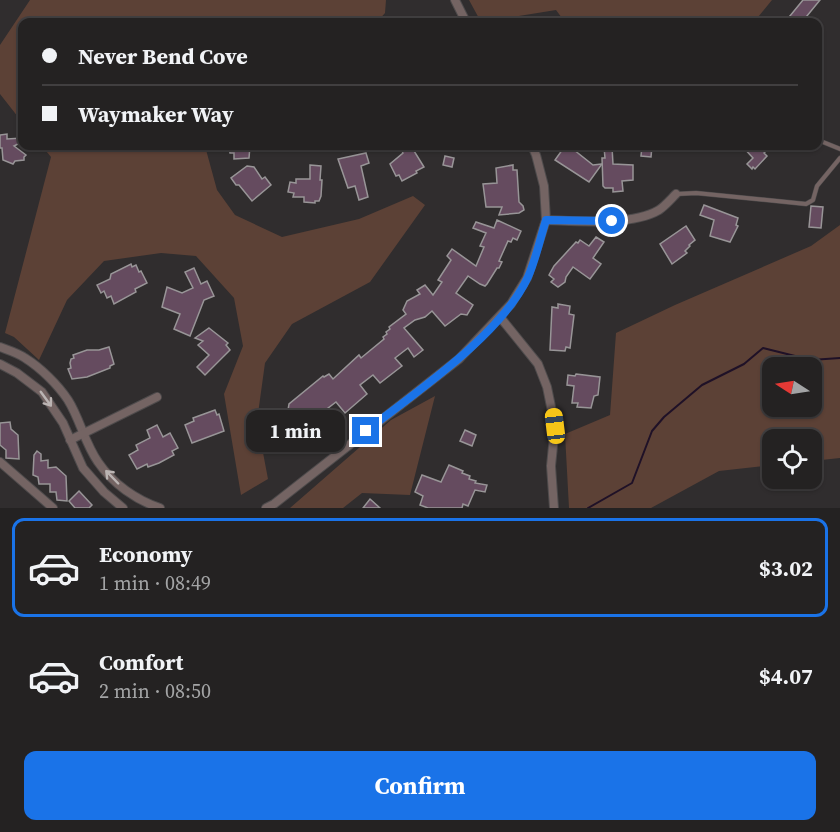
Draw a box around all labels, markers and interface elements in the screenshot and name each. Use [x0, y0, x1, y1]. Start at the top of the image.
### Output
text: Never Bend Cove [78, 41, 248, 71]
text: Waymaker Way [78, 99, 234, 129]
route start [598, 207, 625, 234]
north arrow [762, 357, 822, 417]
map controls [762, 357, 822, 489]
one-way arrow [40, 390, 52, 406]
car [544, 407, 566, 445]
callout: 1 min [246, 410, 345, 452]
text: 1 min [270, 417, 321, 445]
route end [352, 417, 379, 444]
button: locate [762, 429, 822, 489]
one-way arrow [104, 469, 119, 484]
text: Economy [99, 539, 193, 569]
icon: car [27, 541, 81, 595]
text: $3.02 [759, 553, 813, 583]
text: 1 min · 08:49 [99, 569, 211, 597]
text: Comfort [99, 647, 183, 677]
icon: car [27, 649, 81, 703]
text: $4.07 [759, 661, 813, 691]
text: 2 min · 08:50 [99, 677, 211, 705]
button: Confirm [24, 751, 816, 820]

